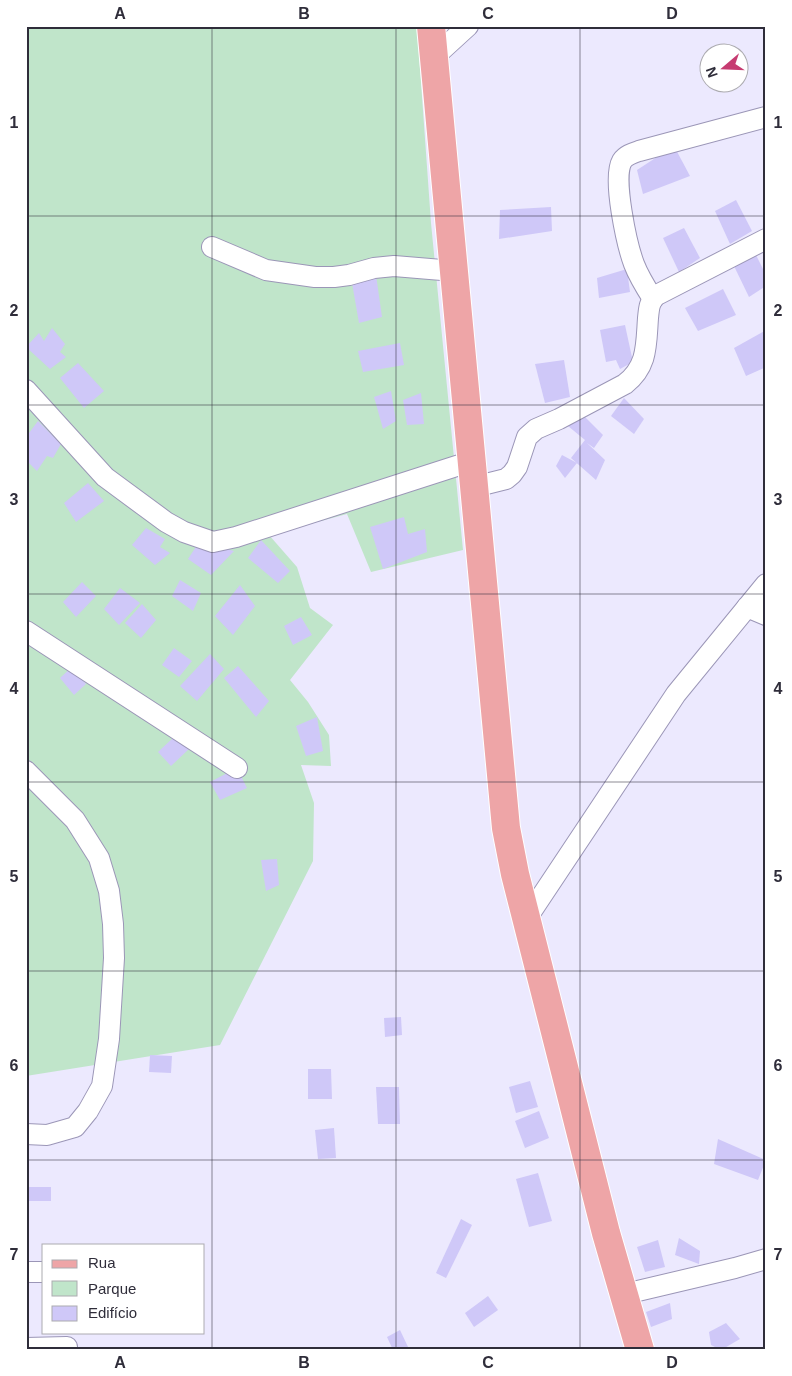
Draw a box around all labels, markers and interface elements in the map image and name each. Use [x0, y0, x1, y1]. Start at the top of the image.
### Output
text: A [114, 5, 126, 22]
text: B [298, 5, 310, 22]
text: C [482, 5, 494, 22]
text: D [666, 5, 678, 22]
north arrow [700, 42, 750, 92]
text: N [702, 65, 721, 80]
text: 1 [10, 114, 19, 131]
text: 1 [774, 114, 783, 131]
text: 2 [10, 302, 19, 319]
text: 2 [774, 302, 783, 319]
text: 3 [10, 491, 19, 508]
text: 3 [774, 491, 783, 508]
text: 4 [10, 680, 19, 697]
text: 4 [774, 680, 783, 697]
text: 5 [10, 868, 19, 885]
text: 5 [774, 868, 783, 885]
text: 6 [10, 1057, 19, 1074]
text: 6 [774, 1057, 783, 1074]
legend [42, 1244, 205, 1334]
text: 7 [10, 1246, 19, 1263]
text: 7 [774, 1246, 783, 1263]
text: Rua [88, 1254, 116, 1271]
text: Parque [88, 1280, 136, 1297]
text: Edifício [88, 1304, 137, 1321]
text: A [114, 1354, 126, 1371]
text: B [298, 1354, 310, 1371]
text: C [482, 1354, 494, 1371]
text: D [666, 1354, 678, 1371]

